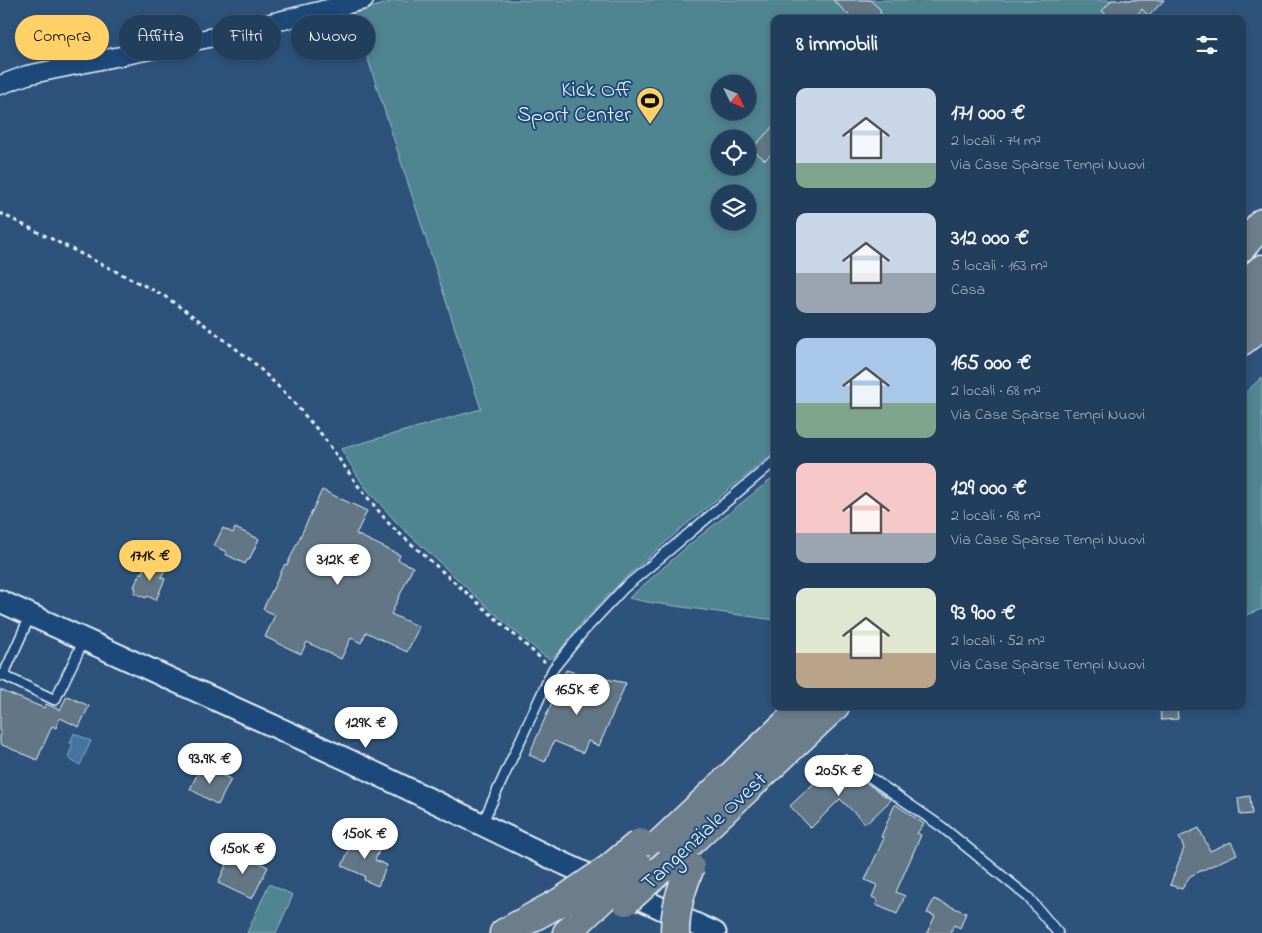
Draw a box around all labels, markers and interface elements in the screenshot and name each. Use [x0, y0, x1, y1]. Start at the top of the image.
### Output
chip: Compra [15, 15, 109, 60]
chip: Affitta [119, 15, 202, 60]
chip: Filtri [212, 15, 281, 60]
chip: Nuovo [291, 15, 375, 60]
text: 8 immobili [796, 30, 878, 60]
icon: filters [1193, 31, 1221, 59]
place label: Kick Off Sport Center [517, 75, 631, 132]
north arrow [711, 75, 756, 120]
map controls [711, 75, 756, 230]
sports icon: Kick Off Sport Center [635, 86, 665, 125]
text: 171 000 € [951, 99, 1025, 129]
icon: home [836, 108, 896, 168]
text: 2 locali · 74 m² [951, 129, 1041, 153]
button: locate [711, 130, 756, 175]
text: Via Case Sparse Tempi Nuovi [951, 153, 1145, 177]
button: layers [711, 185, 756, 230]
text: 312 000 € [951, 224, 1029, 254]
icon: home [836, 233, 896, 293]
text: 5 locali · 163 m² [951, 254, 1048, 278]
text: Casa [951, 278, 985, 302]
text: 165 000 € [951, 349, 1031, 379]
icon: home [836, 358, 896, 418]
text: 2 locali · 68 m² [951, 379, 1041, 403]
text: Via Case Sparse Tempi Nuovi [951, 403, 1145, 427]
text: 129 000 € [951, 474, 1027, 504]
icon: home [836, 483, 896, 543]
text: 2 locali · 68 m² [951, 504, 1041, 528]
text: Via Case Sparse Tempi Nuovi [951, 528, 1145, 552]
pin: 171K € [109, 540, 191, 582]
text: 171K € [130, 544, 170, 568]
pin: 312K € [297, 544, 379, 586]
text: 312K € [317, 548, 359, 572]
text: 93 900 € [951, 599, 1016, 629]
icon: home [836, 608, 896, 668]
text: 2 locali · 52 m² [951, 629, 1045, 653]
text: Via Case Sparse Tempi Nuovi [951, 653, 1145, 677]
pin: 165K € [536, 674, 618, 716]
text: 165K € [555, 678, 599, 702]
pin: 129K € [325, 706, 407, 749]
text: 129K € [346, 711, 386, 735]
pin: 93.9K € [164, 742, 256, 785]
text: 93.9K € [189, 747, 231, 771]
pin: 205K € [798, 754, 880, 797]
text: 205K € [816, 759, 862, 783]
street label: Tangenziale Ovest [635, 765, 776, 900]
pin: 150K € [324, 818, 406, 860]
text: 150K € [343, 822, 387, 846]
pin: 150K € [202, 832, 284, 875]
text: 150K € [221, 837, 265, 861]

